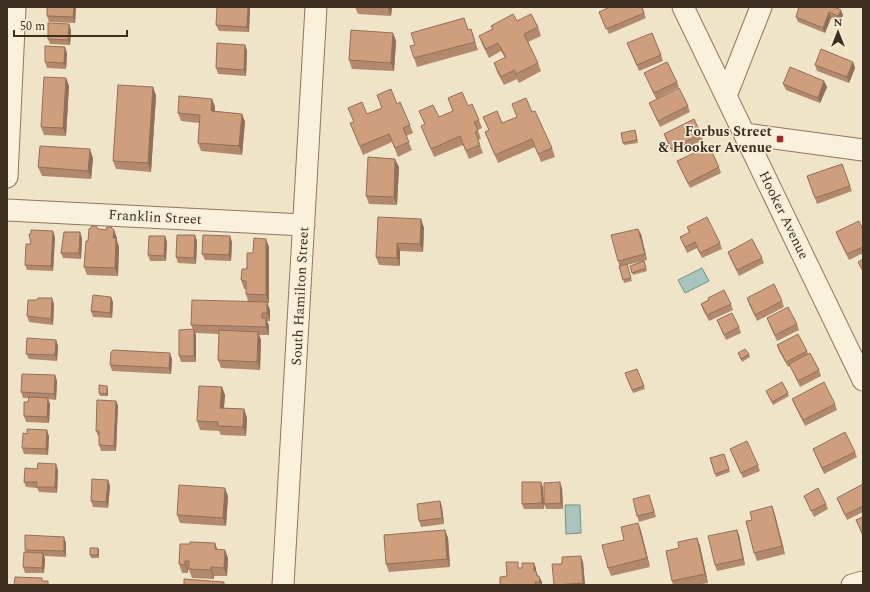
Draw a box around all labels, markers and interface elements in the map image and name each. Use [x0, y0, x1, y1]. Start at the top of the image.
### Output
scale bar [14, 12, 127, 38]
north arrow [818, 12, 858, 52]
text: N [834, 14, 843, 31]
text: 50 m [20, 17, 45, 36]
place label: Forbus Street & Hooker Avenue [658, 121, 773, 158]
marker: Forbus Street & Hooker Avenue [775, 134, 785, 144]
street label: Hooker Avenue [753, 167, 815, 263]
street label: Franklin Street [108, 204, 202, 230]
street label: South Hamilton Street [286, 226, 314, 366]

